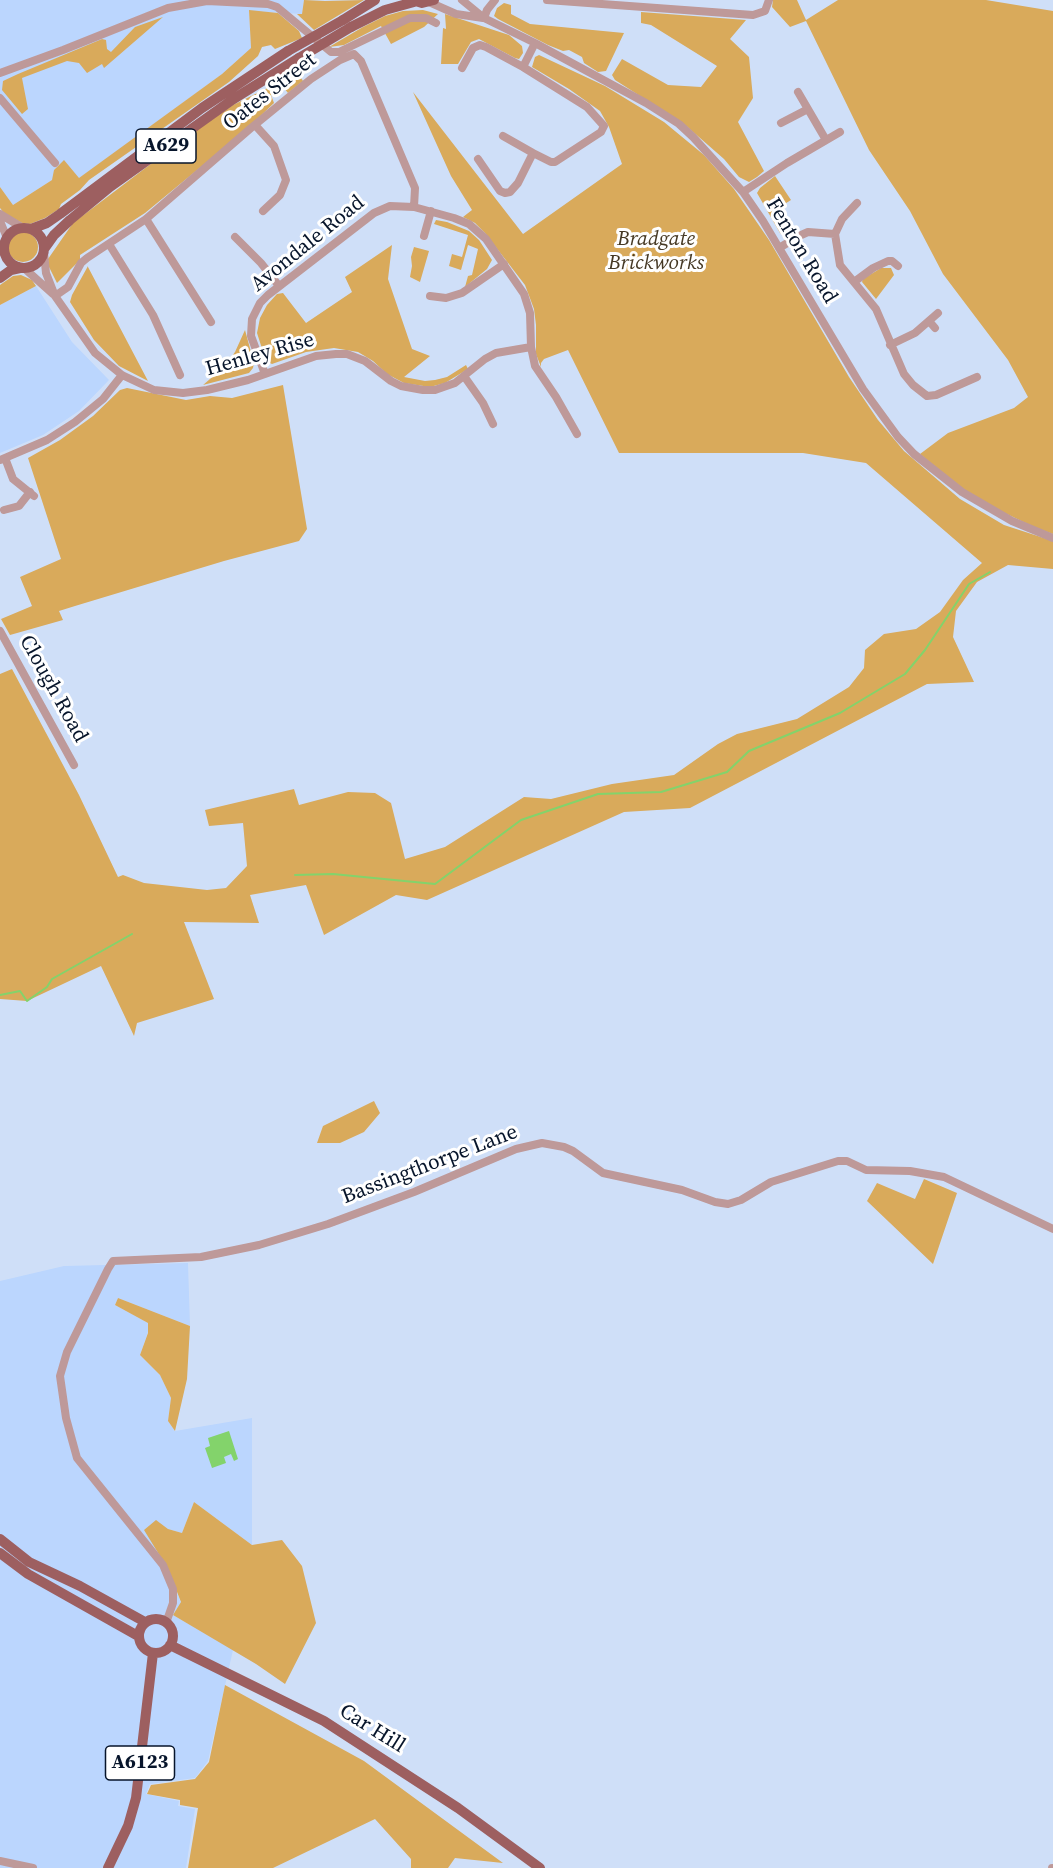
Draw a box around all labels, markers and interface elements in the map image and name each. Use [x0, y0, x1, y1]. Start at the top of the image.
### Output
street label: Oates Street [218, 48, 322, 136]
road number: A629 [136, 129, 196, 163]
street label: Avondale Road [246, 190, 370, 298]
street label: Fenton Road [760, 194, 842, 308]
park label: Bradgate Brickworks [608, 227, 704, 277]
street label: Henley Rise [203, 327, 317, 383]
street label: Clough Road [13, 631, 93, 747]
street label: Bassingthorpe Lane [339, 1120, 521, 1210]
street label: Car Hill [334, 1699, 410, 1759]
road number: A6123 [106, 1746, 174, 1780]

